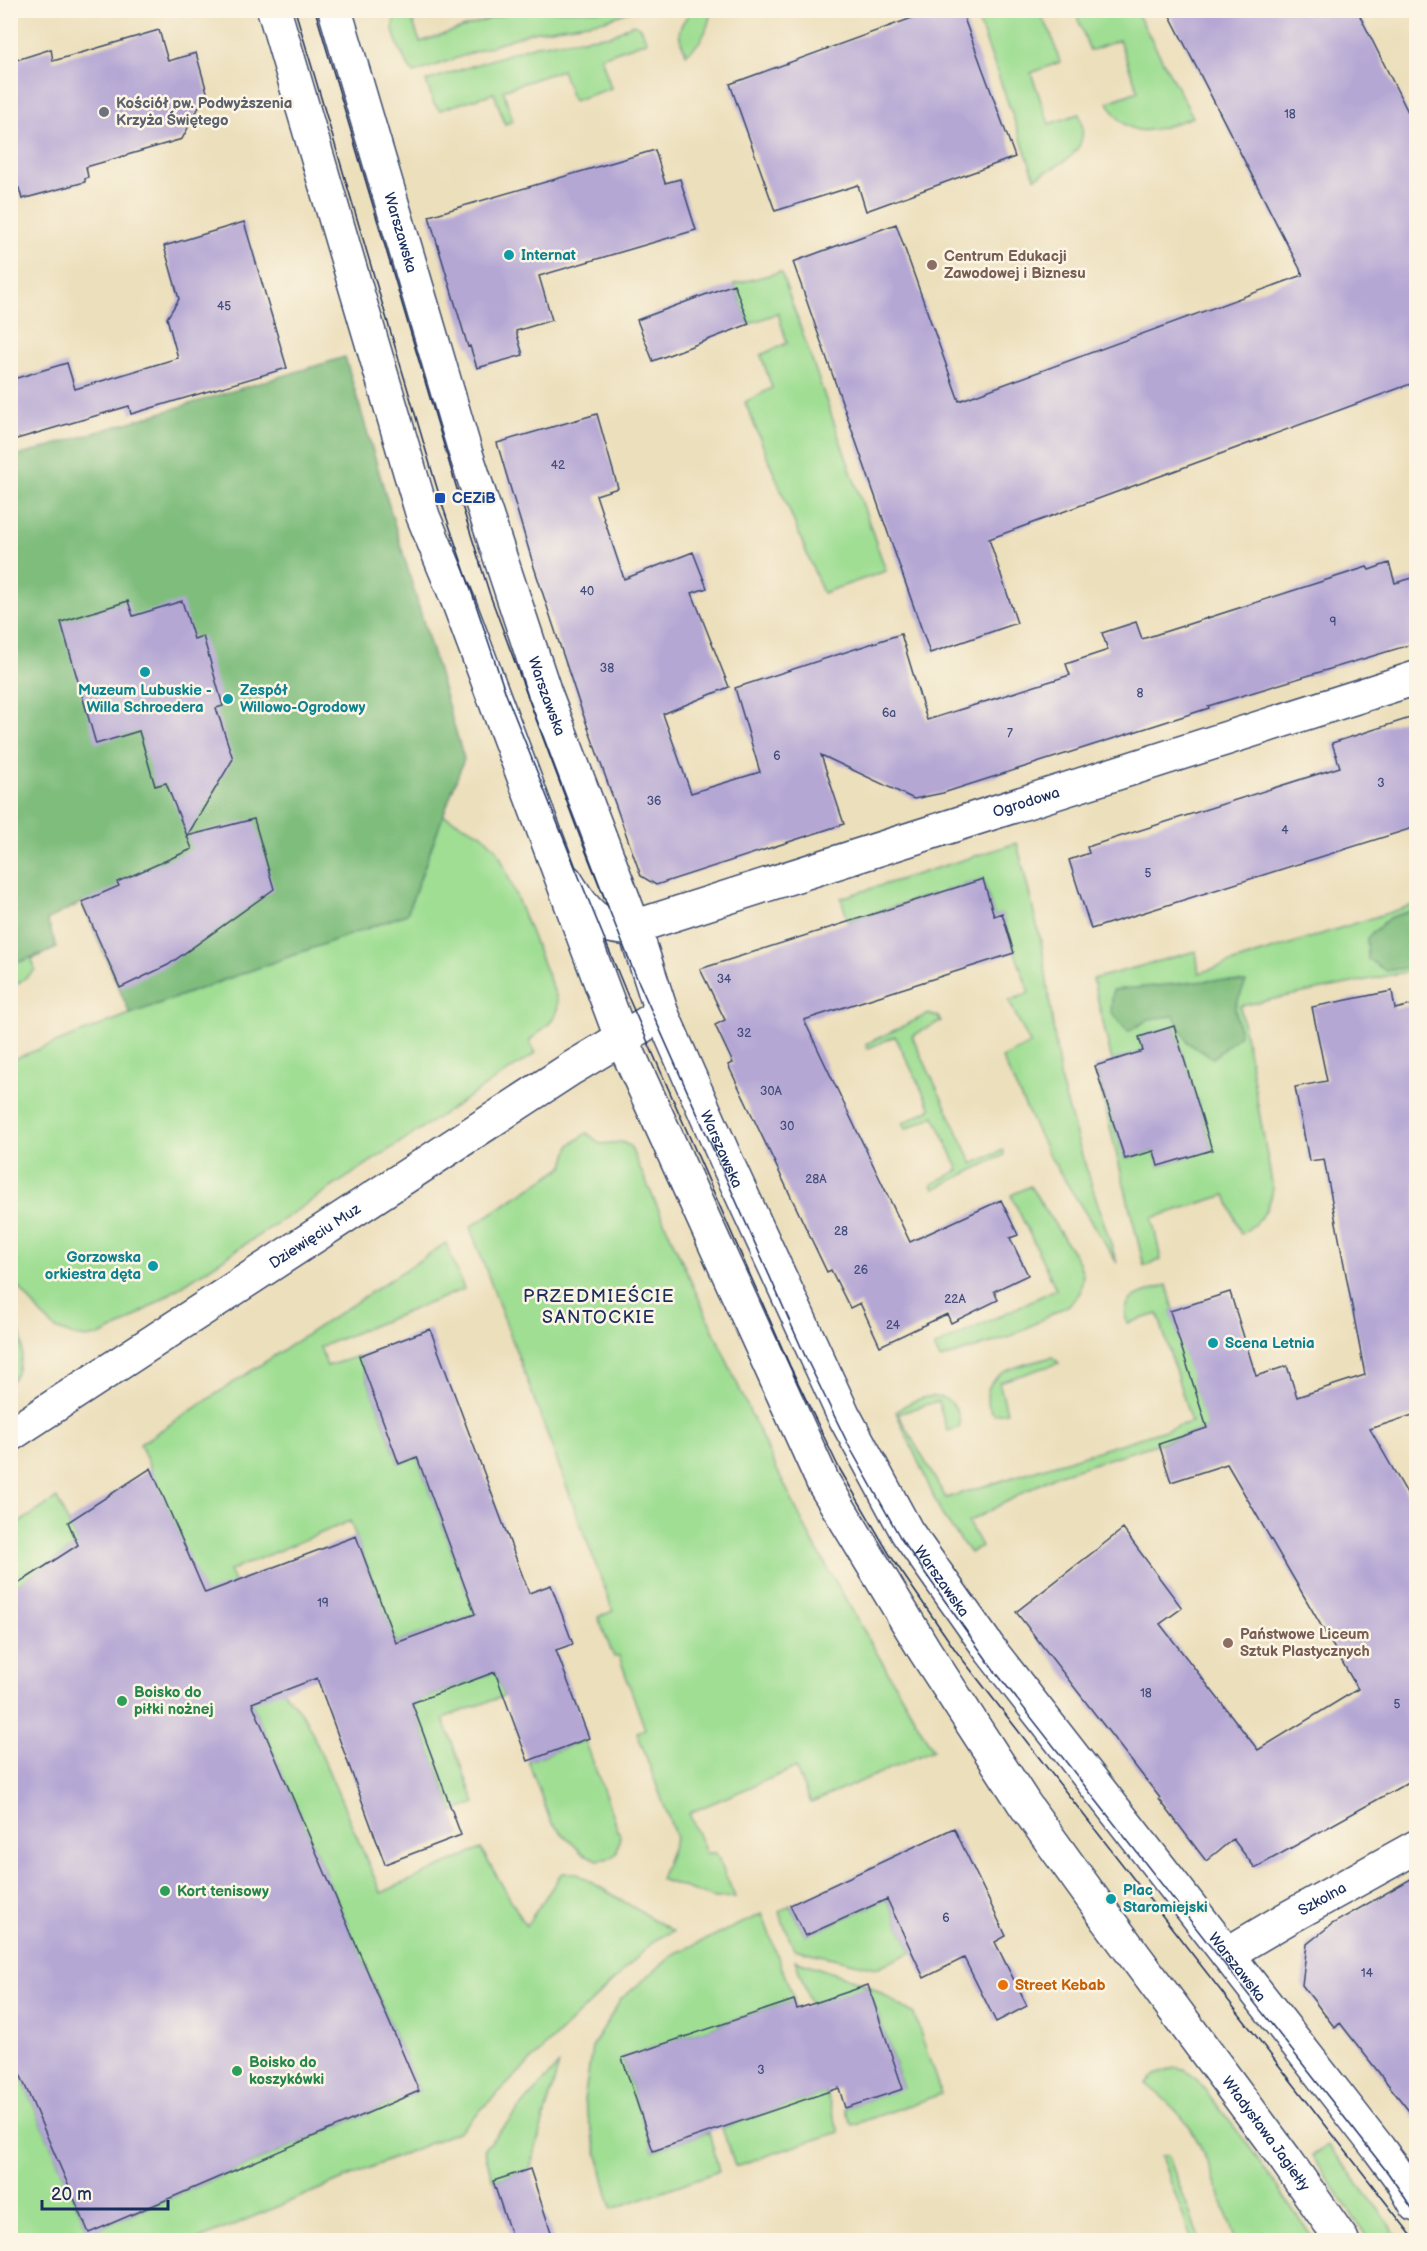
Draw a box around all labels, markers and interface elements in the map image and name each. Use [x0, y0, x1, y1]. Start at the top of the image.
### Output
place label: Kościół pw. Podwyższenia Krzyża Świętego [116, 94, 292, 130]
marker: Kościół pw. Podwyższenia Krzyża Świętego [97, 105, 111, 119]
house number: 18 [1284, 107, 1296, 122]
street label: Warszawska [379, 190, 421, 275]
place label: Internat [521, 246, 576, 265]
place label: Centrum Edukacji Zawodowej i Biznesu [944, 247, 1086, 283]
marker: Internat [502, 248, 516, 262]
marker: Centrum Edukacji Zawodowej i Biznesu [925, 258, 939, 272]
house number: 45 [217, 299, 231, 314]
house number: 42 [551, 458, 565, 473]
place label: CEZiB [452, 489, 496, 508]
marker: CEZiB [433, 491, 447, 505]
house number: 40 [580, 584, 594, 599]
house number: 9 [1330, 615, 1337, 630]
street label: Warszawska [524, 654, 569, 738]
house number: 38 [600, 661, 614, 676]
marker: Muzeum Lubuskie - Willa Schroedera [138, 665, 152, 679]
place label: Muzeum Lubuskie - Willa Schroedera [78, 681, 212, 717]
place label: Zespół Willowo-Ogrodowy [240, 681, 366, 717]
house number: 8 [1137, 686, 1144, 701]
marker: Zespół Willowo-Ogrodowy [221, 692, 235, 706]
house number: 6a [882, 706, 896, 721]
house number: 7 [1007, 726, 1013, 741]
house number: 6 [773, 749, 781, 764]
house number: 3 [1377, 776, 1385, 791]
street label: Ogrodowa [991, 783, 1062, 822]
house number: 36 [647, 794, 661, 809]
house number: 4 [1281, 823, 1289, 838]
house number: 5 [1145, 866, 1152, 881]
house number: 34 [717, 972, 732, 987]
house number: 32 [737, 1026, 751, 1041]
house number: 30A [760, 1084, 783, 1099]
street label: Warszawska [696, 1108, 746, 1191]
house number: 30 [780, 1119, 794, 1134]
house number: 28A [805, 1172, 827, 1187]
street label: Dziewięciu Muz [266, 1199, 365, 1273]
house number: 28 [834, 1224, 848, 1239]
place label: Gorzowska orkiestra dęta [45, 1248, 141, 1284]
marker: Gorzowska orkiestra dęta [146, 1259, 160, 1273]
house number: 26 [854, 1263, 868, 1278]
district label: PRZEDMIEŚCIE SANTOCKIE [523, 1284, 675, 1328]
house number: 22A [944, 1292, 966, 1307]
house number: 24 [886, 1318, 901, 1333]
place label: Scena Letnia [1225, 1334, 1315, 1353]
marker: Scena Letnia [1206, 1336, 1220, 1350]
street label: Warszawska [910, 1542, 973, 1621]
house number: 19 [317, 1596, 329, 1611]
place label: Państwowe Liceum Sztuk Plastycznych [1240, 1625, 1370, 1661]
marker: Państwowe Liceum Sztuk Plastycznych [1221, 1636, 1235, 1650]
place label: Boisko do piłki nożnej [134, 1683, 213, 1719]
house number: 18 [1140, 1686, 1152, 1701]
marker: Boisko do piłki nożnej [115, 1694, 129, 1708]
house number: 5 [1394, 1697, 1401, 1712]
street label: Szkolna [1295, 1878, 1350, 1920]
place label: Plac Staromiejski [1123, 1881, 1208, 1917]
place label: Kort tenisowy [177, 1882, 269, 1901]
marker: Kort tenisowy [158, 1884, 172, 1898]
marker: Plac Staromiejski [1104, 1892, 1118, 1906]
house number: 6 [942, 1911, 950, 1926]
street label: Warszawska [1204, 1929, 1270, 2006]
house number: 14 [1361, 1966, 1374, 1981]
place label: Street Kebab [1015, 1976, 1106, 1995]
marker: Street Kebab [996, 1978, 1010, 1992]
place label: Boisko do koszykówki [249, 2053, 324, 2089]
house number: 3 [757, 2063, 765, 2078]
marker: Boisko do koszykówki [230, 2064, 244, 2078]
street label: Władysława Jagiełły [1217, 2073, 1314, 2195]
scale bar [42, 2173, 168, 2211]
text: 20 m [51, 2184, 92, 2205]

